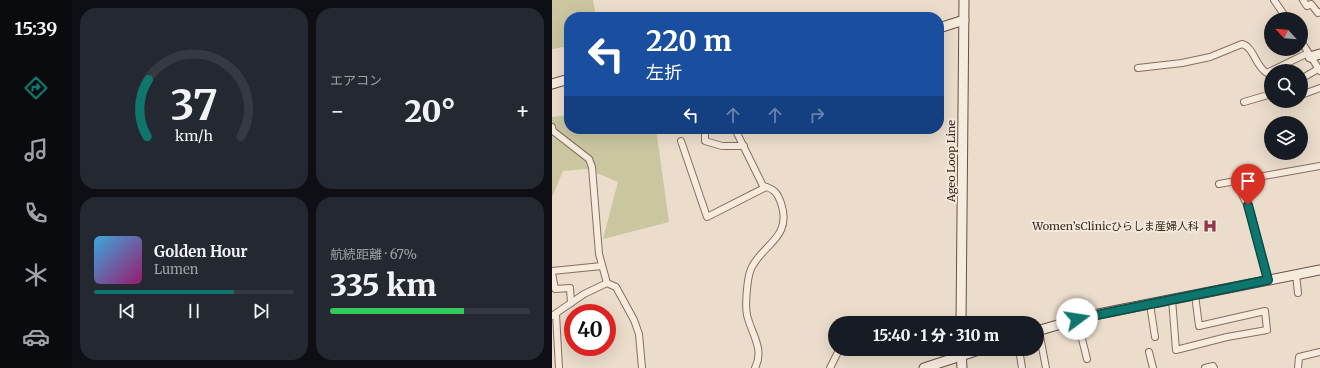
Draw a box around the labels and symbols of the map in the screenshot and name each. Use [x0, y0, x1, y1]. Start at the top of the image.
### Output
north arrow [1264, 12, 1308, 56]
street label: Ageo Loop Line [944, 120, 958, 203]
pin [1231, 164, 1265, 205]
hospital icon: Women’sClinicひらしま産婦人科 [1202, 218, 1218, 234]
place label: Women’sClinicひらしま産婦人科 [1031, 219, 1199, 233]
position arrow [1056, 298, 1098, 340]
speed limit sign: 40 [564, 304, 616, 356]

